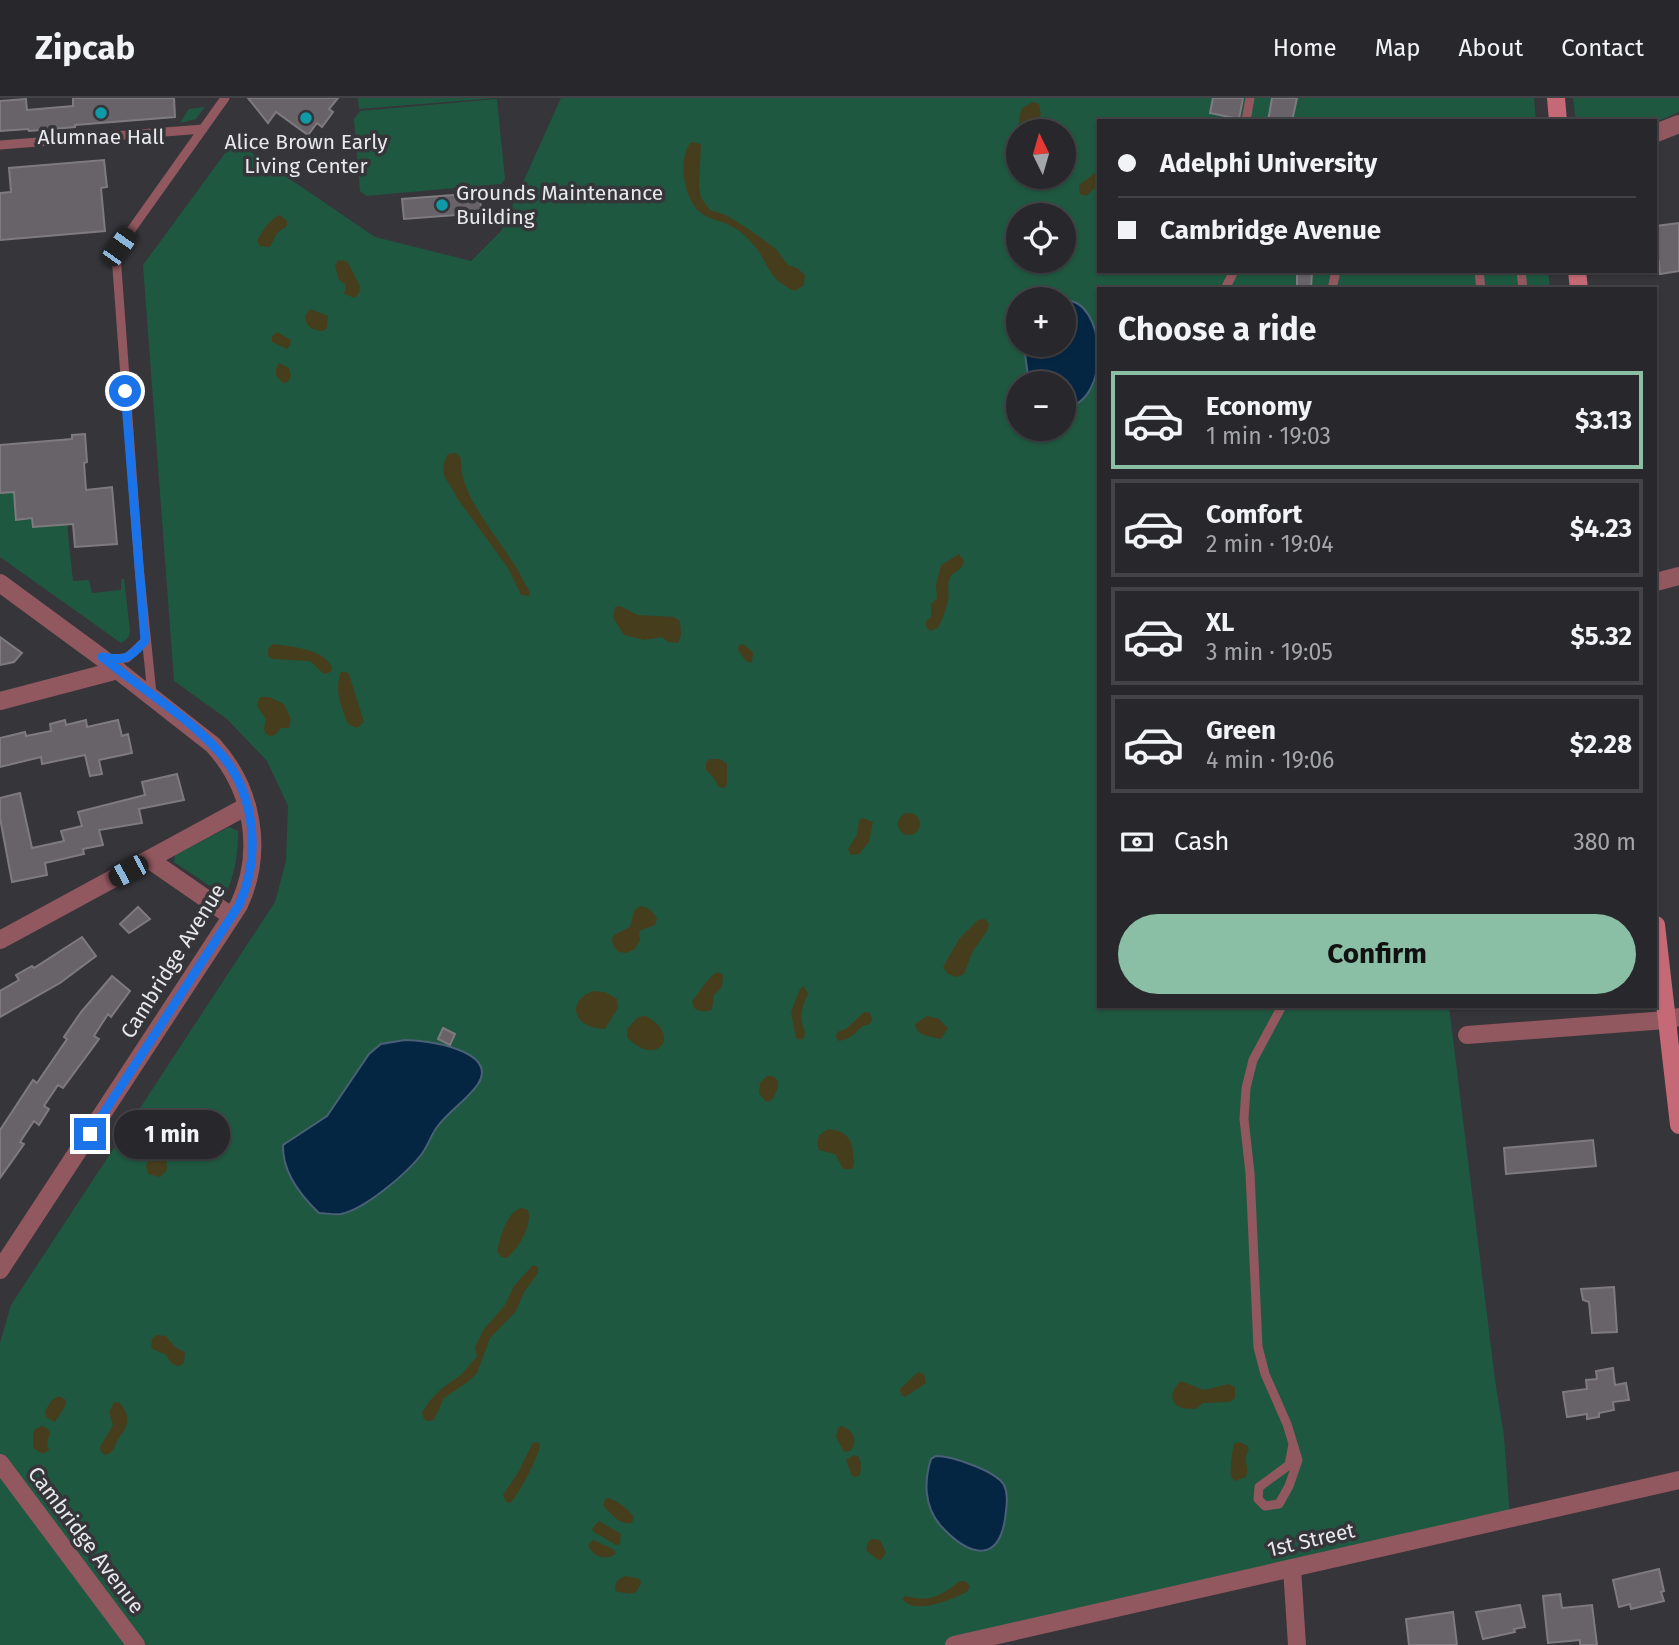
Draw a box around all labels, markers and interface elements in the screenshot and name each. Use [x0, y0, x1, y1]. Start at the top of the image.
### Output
text: Zipcab [35, 28, 135, 68]
text: Home [1273, 34, 1337, 62]
text: Map [1375, 34, 1421, 62]
text: About [1459, 34, 1523, 62]
text: Contact [1561, 34, 1644, 62]
marker: Alumnae Hall [93, 105, 109, 121]
marker: Alice Brown Early Living Center [298, 110, 314, 126]
north arrow [1006, 119, 1076, 189]
map controls [1006, 119, 1076, 441]
place label: Alumnae Hall [38, 124, 164, 150]
place label: Alice Brown Early Living Center [225, 129, 388, 179]
text: Adelphi University [1160, 148, 1377, 179]
place label: Grounds Maintenance Building [456, 180, 663, 230]
marker: Grounds Maintenance Building [434, 197, 450, 213]
button: locate [1006, 203, 1076, 273]
text: Cambridge Avenue [1160, 215, 1381, 246]
car [99, 224, 140, 270]
button: + [1006, 287, 1076, 357]
text: Choose a ride [1118, 310, 1316, 348]
button: − [1006, 371, 1076, 441]
route start [109, 375, 141, 407]
icon: car [1122, 389, 1185, 452]
text: Economy [1206, 391, 1312, 422]
text: $3.13 [1575, 405, 1632, 436]
text: 1 min · 19:03 [1206, 422, 1331, 450]
icon: car [1122, 497, 1185, 560]
text: Comfort [1206, 499, 1302, 530]
text: $4.23 [1570, 513, 1632, 544]
text: 2 min · 19:04 [1206, 530, 1334, 558]
icon: car [1122, 605, 1185, 668]
text: XL [1206, 607, 1234, 638]
text: $5.32 [1570, 621, 1632, 652]
text: 3 min · 19:05 [1206, 638, 1333, 666]
icon: car [1122, 713, 1185, 776]
text: Green [1206, 715, 1276, 746]
text: $2.28 [1570, 729, 1632, 760]
text: 4 min · 19:06 [1206, 746, 1334, 774]
icon: cash [1118, 823, 1156, 861]
text: Cash [1174, 826, 1230, 857]
text: 380 m [1573, 828, 1636, 856]
car [105, 852, 152, 890]
street label: Cambridge Avenue [115, 879, 231, 1043]
button: Confirm [1118, 914, 1636, 994]
callout: 1 min [114, 1110, 230, 1158]
route end [74, 1118, 106, 1150]
text: 1 min [144, 1120, 200, 1148]
street label: Cambridge Avenue [22, 1461, 150, 1619]
street label: 1st Street [1265, 1517, 1358, 1563]

